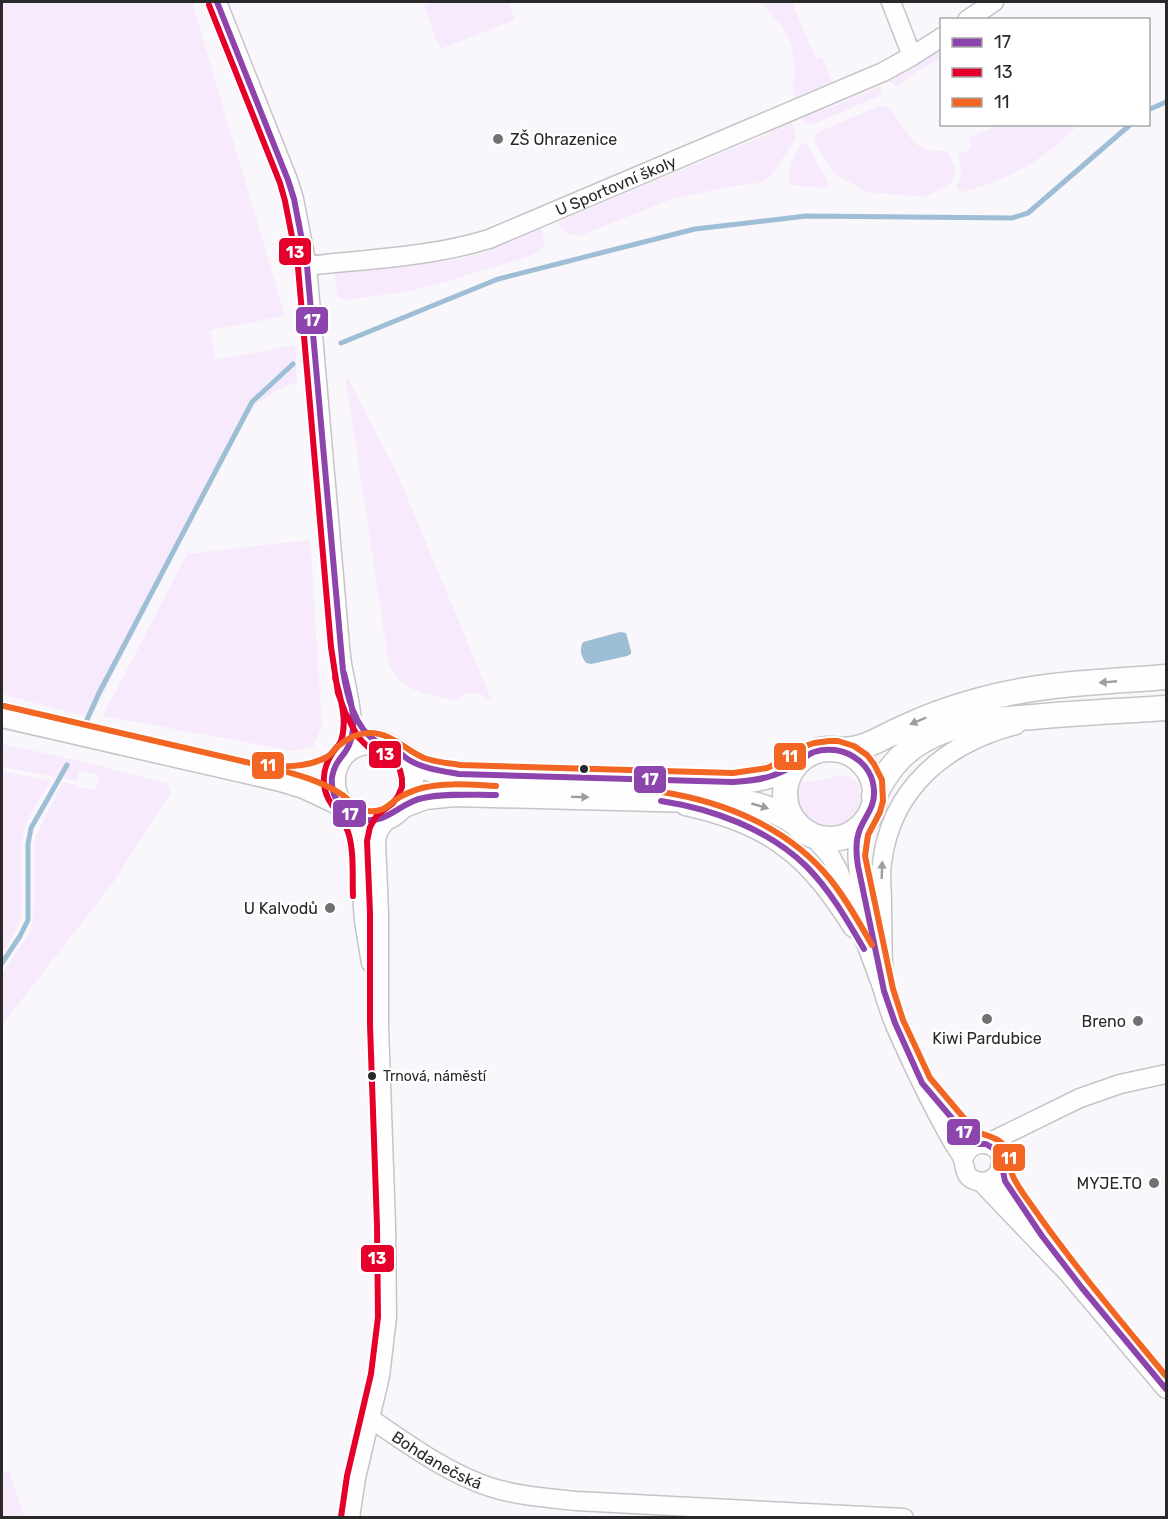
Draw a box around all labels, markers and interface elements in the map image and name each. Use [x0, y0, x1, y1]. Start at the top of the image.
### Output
legend [940, 18, 1150, 126]
text: 17 [994, 31, 1011, 53]
text: 13 [994, 61, 1013, 83]
text: 11 [994, 91, 1009, 113]
place label: ZŠ Ohrazenice [510, 129, 617, 149]
marker: ZŠ Ohrazenice [491, 132, 505, 146]
street label: U Sportovní školy [552, 151, 679, 219]
line badge: 13 [278, 237, 312, 266]
text: 13 [286, 243, 304, 262]
line badge: 17 [295, 306, 329, 335]
text: 17 [303, 311, 321, 330]
one-way arrow [1099, 677, 1118, 687]
one-way arrow [909, 716, 927, 726]
line badge: 13 [368, 740, 402, 769]
line badge: 11 [773, 742, 807, 771]
text: 13 [376, 745, 394, 764]
text: 11 [782, 747, 798, 766]
line badge: 11 [251, 751, 285, 780]
text: 11 [260, 756, 276, 775]
unlabelled marker [578, 763, 590, 775]
line badge: 17 [633, 765, 667, 794]
text: 17 [641, 770, 659, 789]
one-way arrow [571, 792, 590, 802]
line badge: 17 [332, 799, 367, 828]
one-way arrow [751, 802, 769, 811]
text: 17 [341, 805, 359, 824]
one-way arrow [877, 860, 886, 879]
place label: U Kalvodů [244, 899, 318, 918]
marker: U Kalvodů [323, 901, 337, 915]
marker: Kiwi Pardubice [980, 1012, 994, 1026]
place label: Breno [1082, 1012, 1126, 1031]
marker: Breno [1131, 1014, 1145, 1028]
place label: Kiwi Pardubice [932, 1029, 1042, 1048]
place label: Trnová, náměstí [383, 1068, 487, 1085]
marker: Trnová, náměstí [366, 1070, 378, 1082]
line badge: 17 [946, 1118, 981, 1146]
text: 17 [955, 1123, 973, 1142]
line badge: 11 [992, 1143, 1026, 1172]
text: 11 [1001, 1149, 1017, 1168]
place label: MYJE.TO [1077, 1174, 1142, 1193]
marker: MYJE.TO [1147, 1176, 1161, 1190]
line badge: 13 [360, 1244, 395, 1273]
text: 13 [368, 1249, 386, 1268]
street label: Bohdanečská [389, 1427, 485, 1493]

